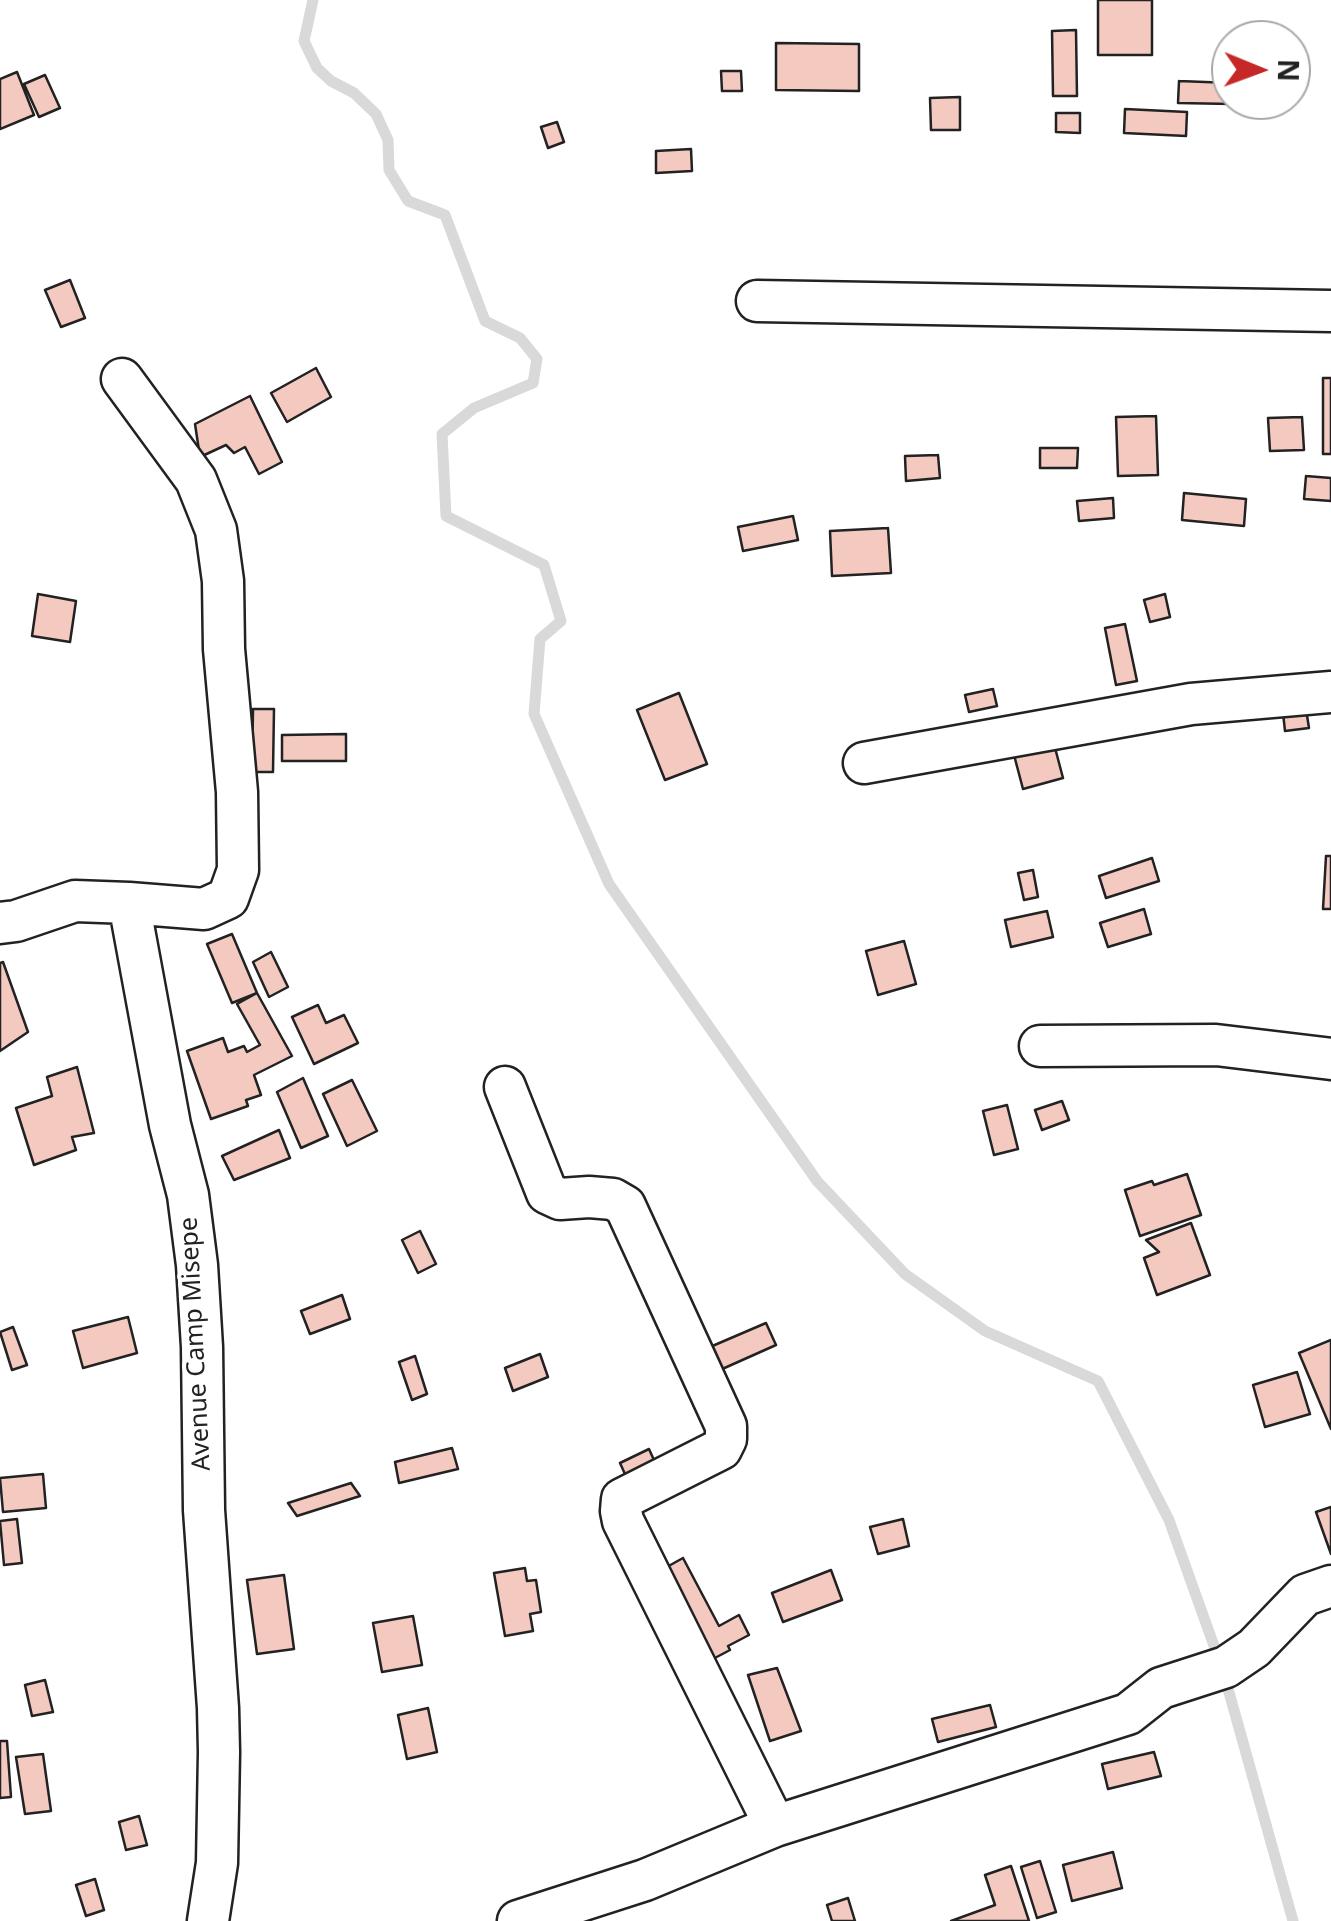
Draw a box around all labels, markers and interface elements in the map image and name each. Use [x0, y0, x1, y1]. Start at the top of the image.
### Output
north arrow [1211, 20, 1311, 120]
text: N [1270, 59, 1308, 82]
street label: Avenue Camp Misepe [174, 1216, 218, 1472]

